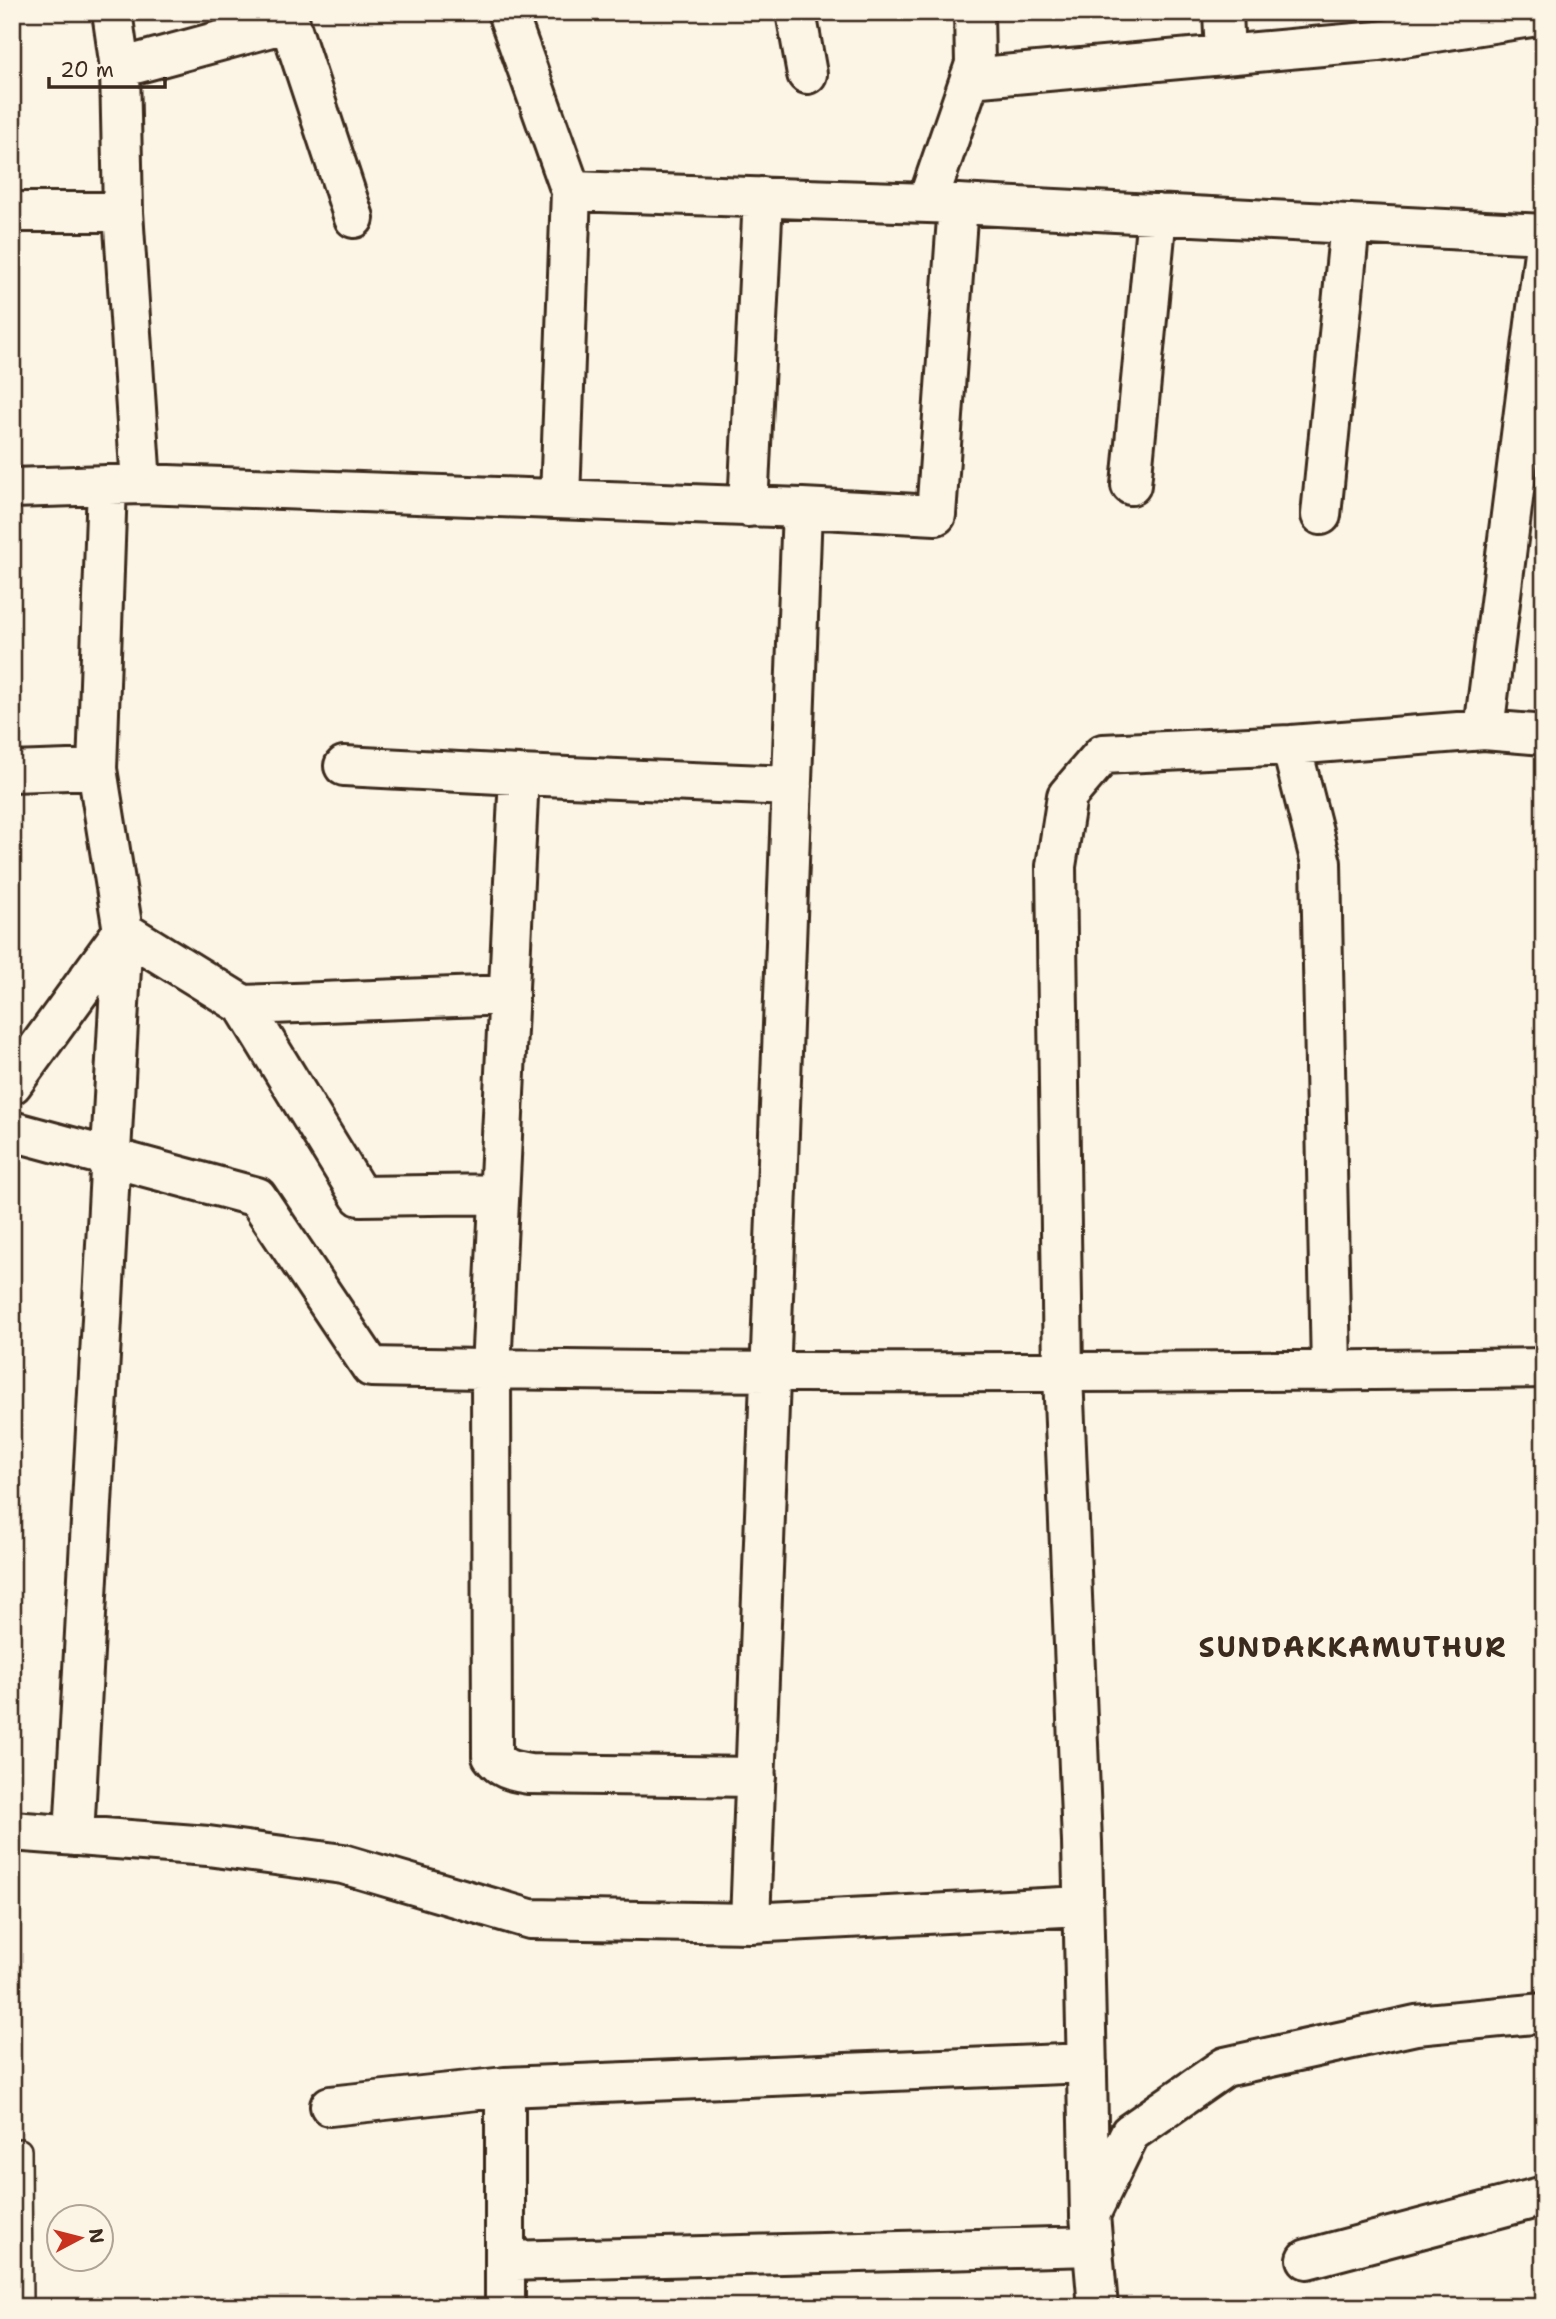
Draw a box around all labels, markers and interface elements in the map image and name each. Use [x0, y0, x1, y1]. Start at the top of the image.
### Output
scale bar [49, 46, 164, 90]
text: 20 m [60, 56, 114, 84]
district label: SUNDAKKAMUTHUR [1198, 1628, 1508, 1666]
north arrow [46, 2204, 116, 2274]
text: N [83, 2227, 110, 2245]

